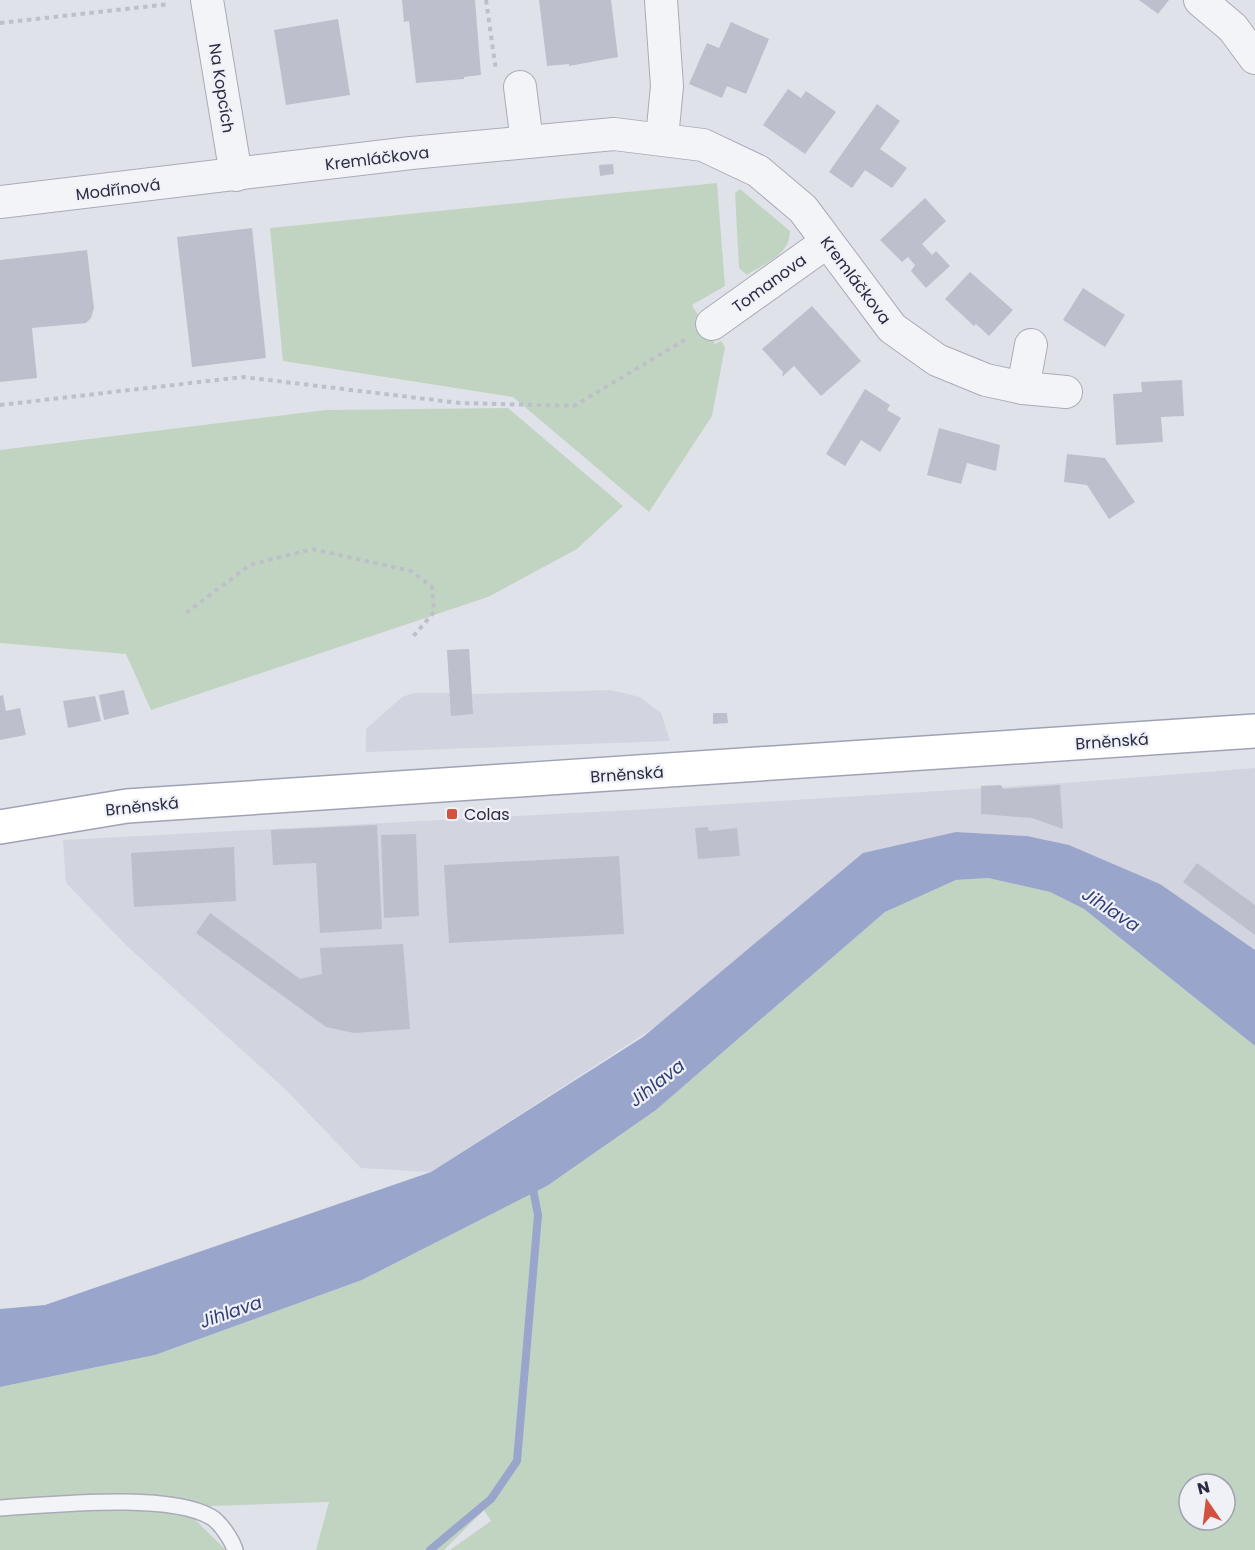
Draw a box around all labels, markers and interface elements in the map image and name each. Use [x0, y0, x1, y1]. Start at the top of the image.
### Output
street label: Na Kopcích [203, 42, 240, 135]
street label: Kremláčkova [324, 141, 430, 176]
street label: Modřínová [74, 173, 162, 206]
street label: Kremláčkova [815, 232, 896, 329]
street label: Tomanova [728, 249, 811, 318]
street label: Brněnská [1075, 727, 1150, 756]
street label: Brněnská [590, 760, 665, 789]
street label: Brněnská [104, 791, 180, 822]
place label: Colas [464, 803, 510, 826]
marker: Colas [445, 807, 459, 821]
water label: Jihlava [1077, 882, 1145, 938]
water label: Jihlava [624, 1053, 690, 1112]
water label: Jihlava [196, 1289, 265, 1334]
north arrow [1177, 1472, 1237, 1532]
text: N [1195, 1475, 1212, 1501]

